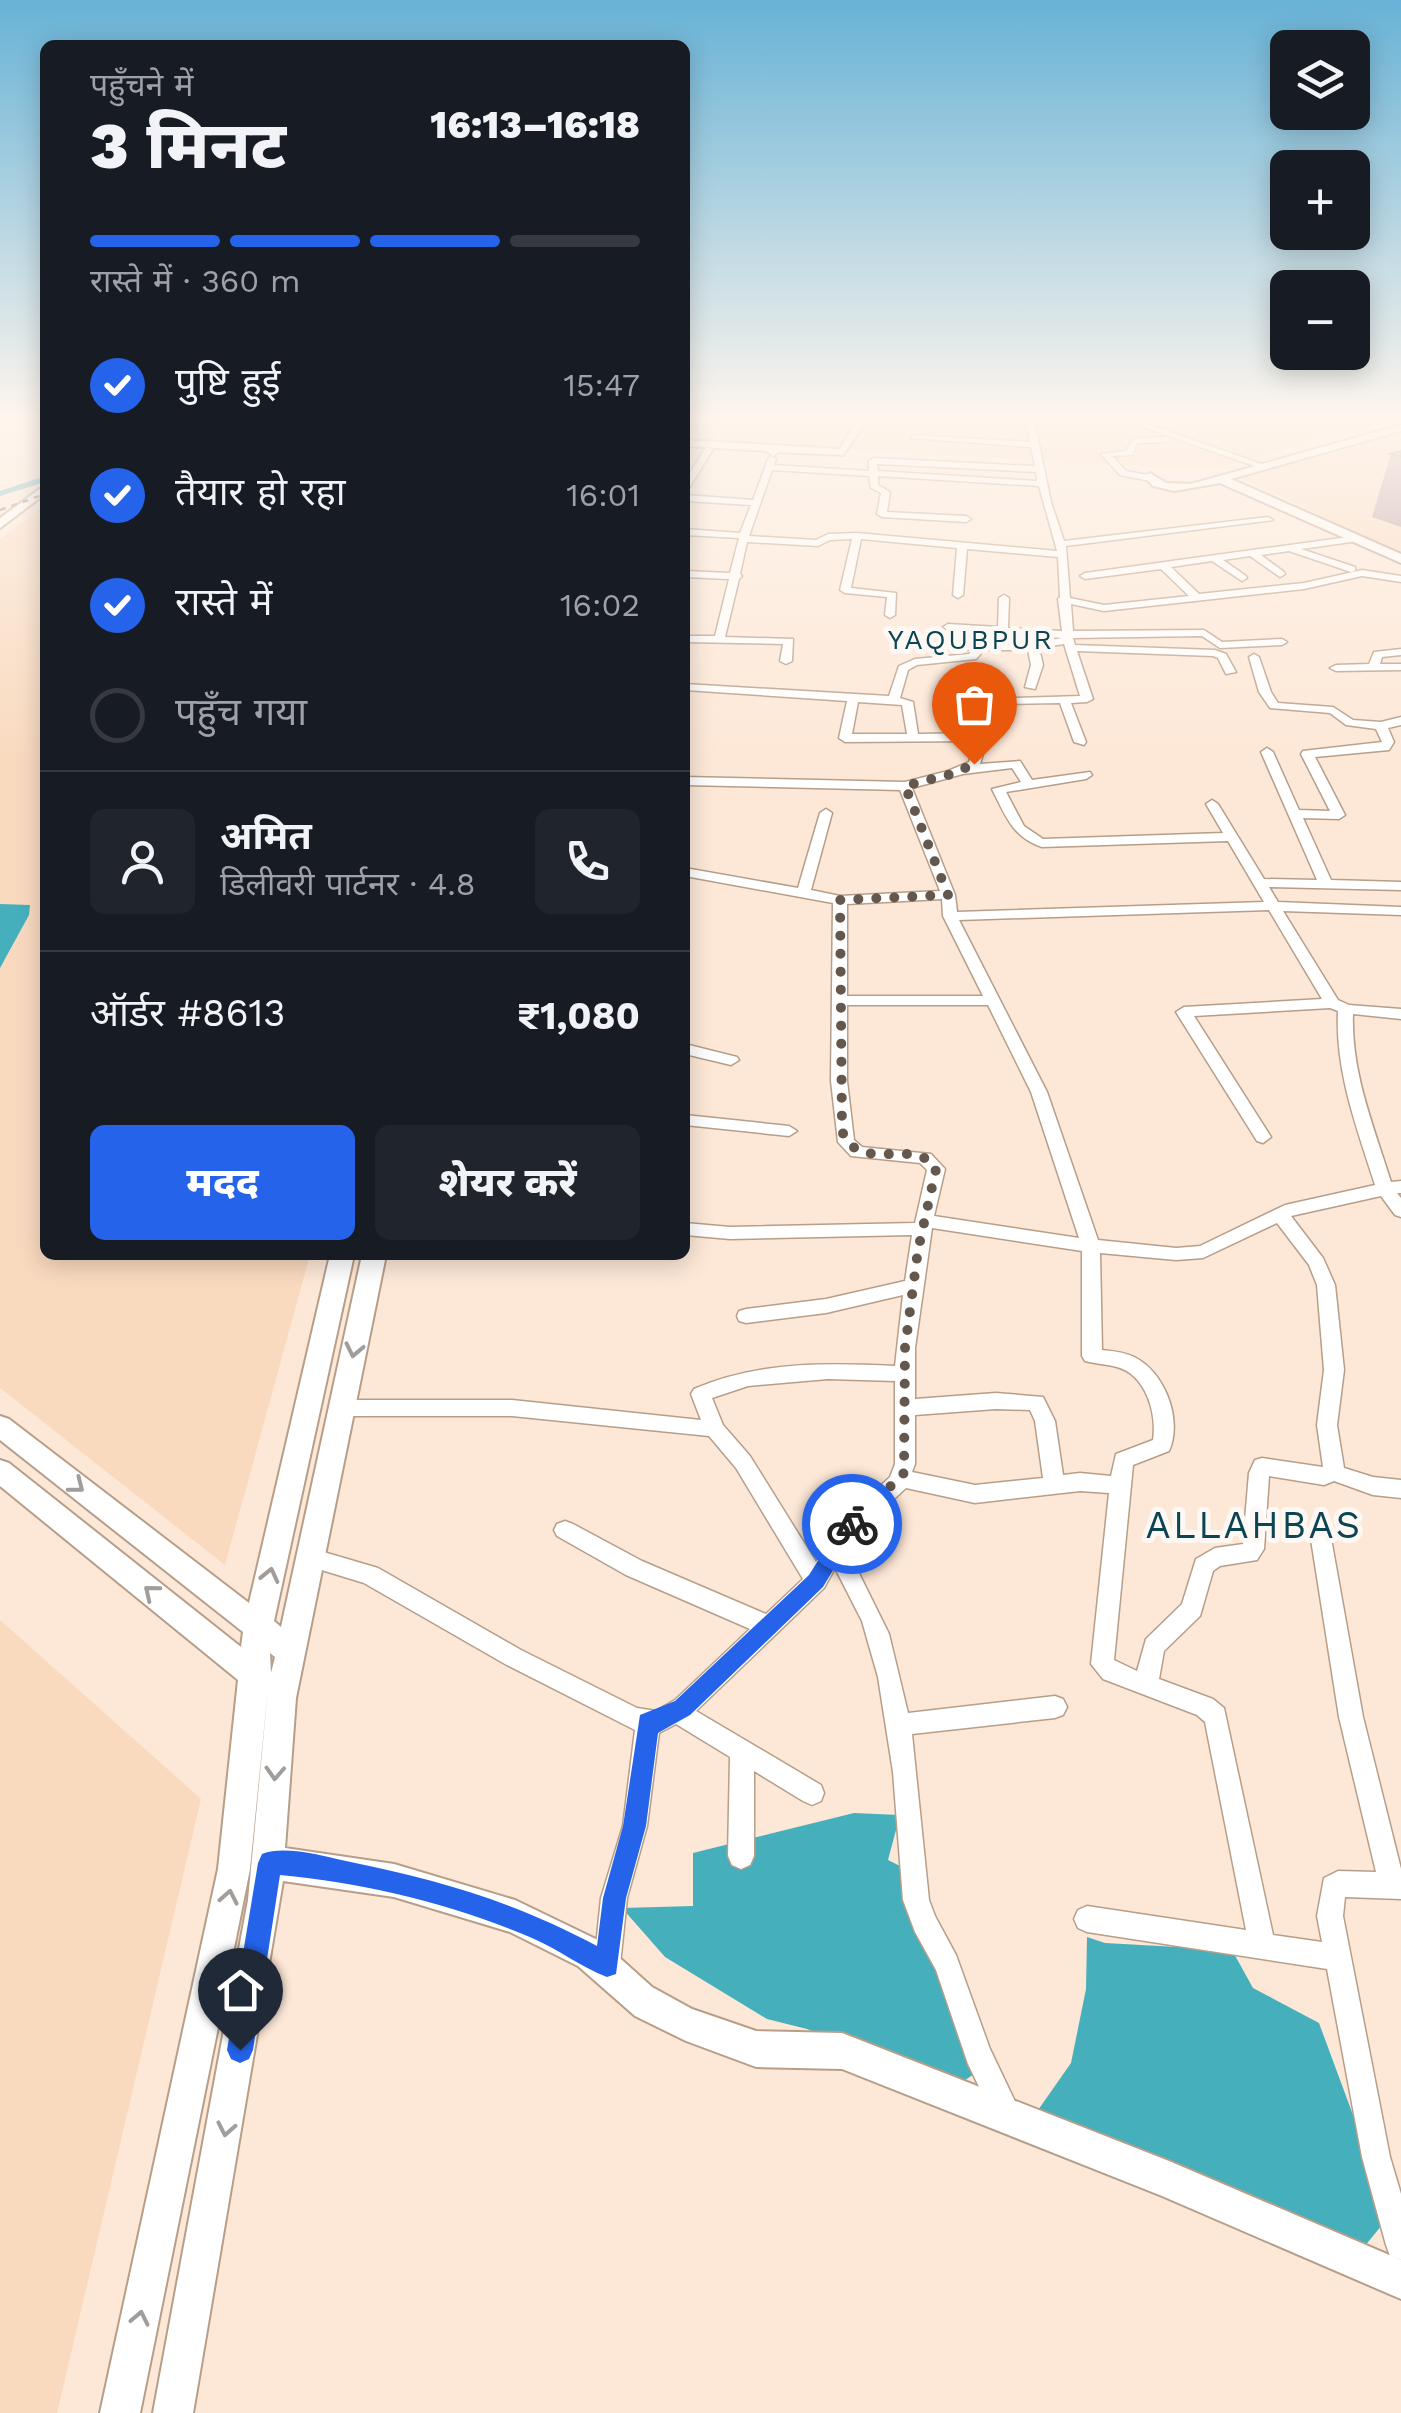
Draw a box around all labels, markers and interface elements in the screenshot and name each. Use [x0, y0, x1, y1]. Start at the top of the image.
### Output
map controls [1270, 30, 1370, 370]
button: layers [1270, 30, 1370, 130]
text: पहुँचने में [90, 66, 193, 104]
text: 16:13–16:18 [430, 103, 640, 147]
text: 3 मिनट [90, 108, 286, 184]
button: + [1270, 150, 1370, 250]
text: रास्ते में · 360 m [90, 262, 301, 300]
button: − [1270, 270, 1370, 370]
icon: check [90, 358, 145, 413]
text: पुष्टि हुई [175, 360, 280, 404]
text: 15:47 [564, 366, 640, 404]
icon: check [90, 468, 145, 523]
text: तैयार हो रहा [175, 470, 346, 514]
text: 16:01 [566, 476, 640, 514]
icon: check [90, 578, 145, 633]
text: रास्ते में [175, 580, 273, 624]
text: 16:02 [560, 586, 640, 624]
district label: YAQUBPUR [888, 623, 1054, 656]
pin [932, 662, 1017, 765]
icon: bag [947, 677, 1002, 732]
text: पहुँच गया [175, 690, 307, 734]
button: person [90, 809, 195, 914]
button: phone [535, 809, 640, 914]
text: अमित [220, 814, 312, 858]
text: डिलीवरी पार्टनर · 4.8 [220, 865, 475, 903]
text: ऑर्डर #8613 [90, 991, 285, 1035]
text: ₹1,080 [517, 994, 640, 1038]
button: मदद [90, 1125, 355, 1240]
button: शेयर करें [375, 1125, 640, 1240]
one-way arrow [344, 1342, 365, 1359]
one-way arrow [66, 1474, 84, 1492]
courier [802, 1474, 902, 1574]
icon: bike [825, 1497, 880, 1552]
district label: ALLAHBAS [1145, 1503, 1363, 1547]
one-way arrow [258, 1567, 279, 1584]
one-way arrow [144, 1586, 162, 1604]
one-way arrow [265, 1765, 286, 1781]
one-way arrow [217, 1889, 238, 1906]
pin [198, 1948, 283, 2051]
icon: home [213, 1963, 268, 2018]
one-way arrow [216, 2121, 237, 2137]
one-way arrow [128, 2309, 149, 2326]

